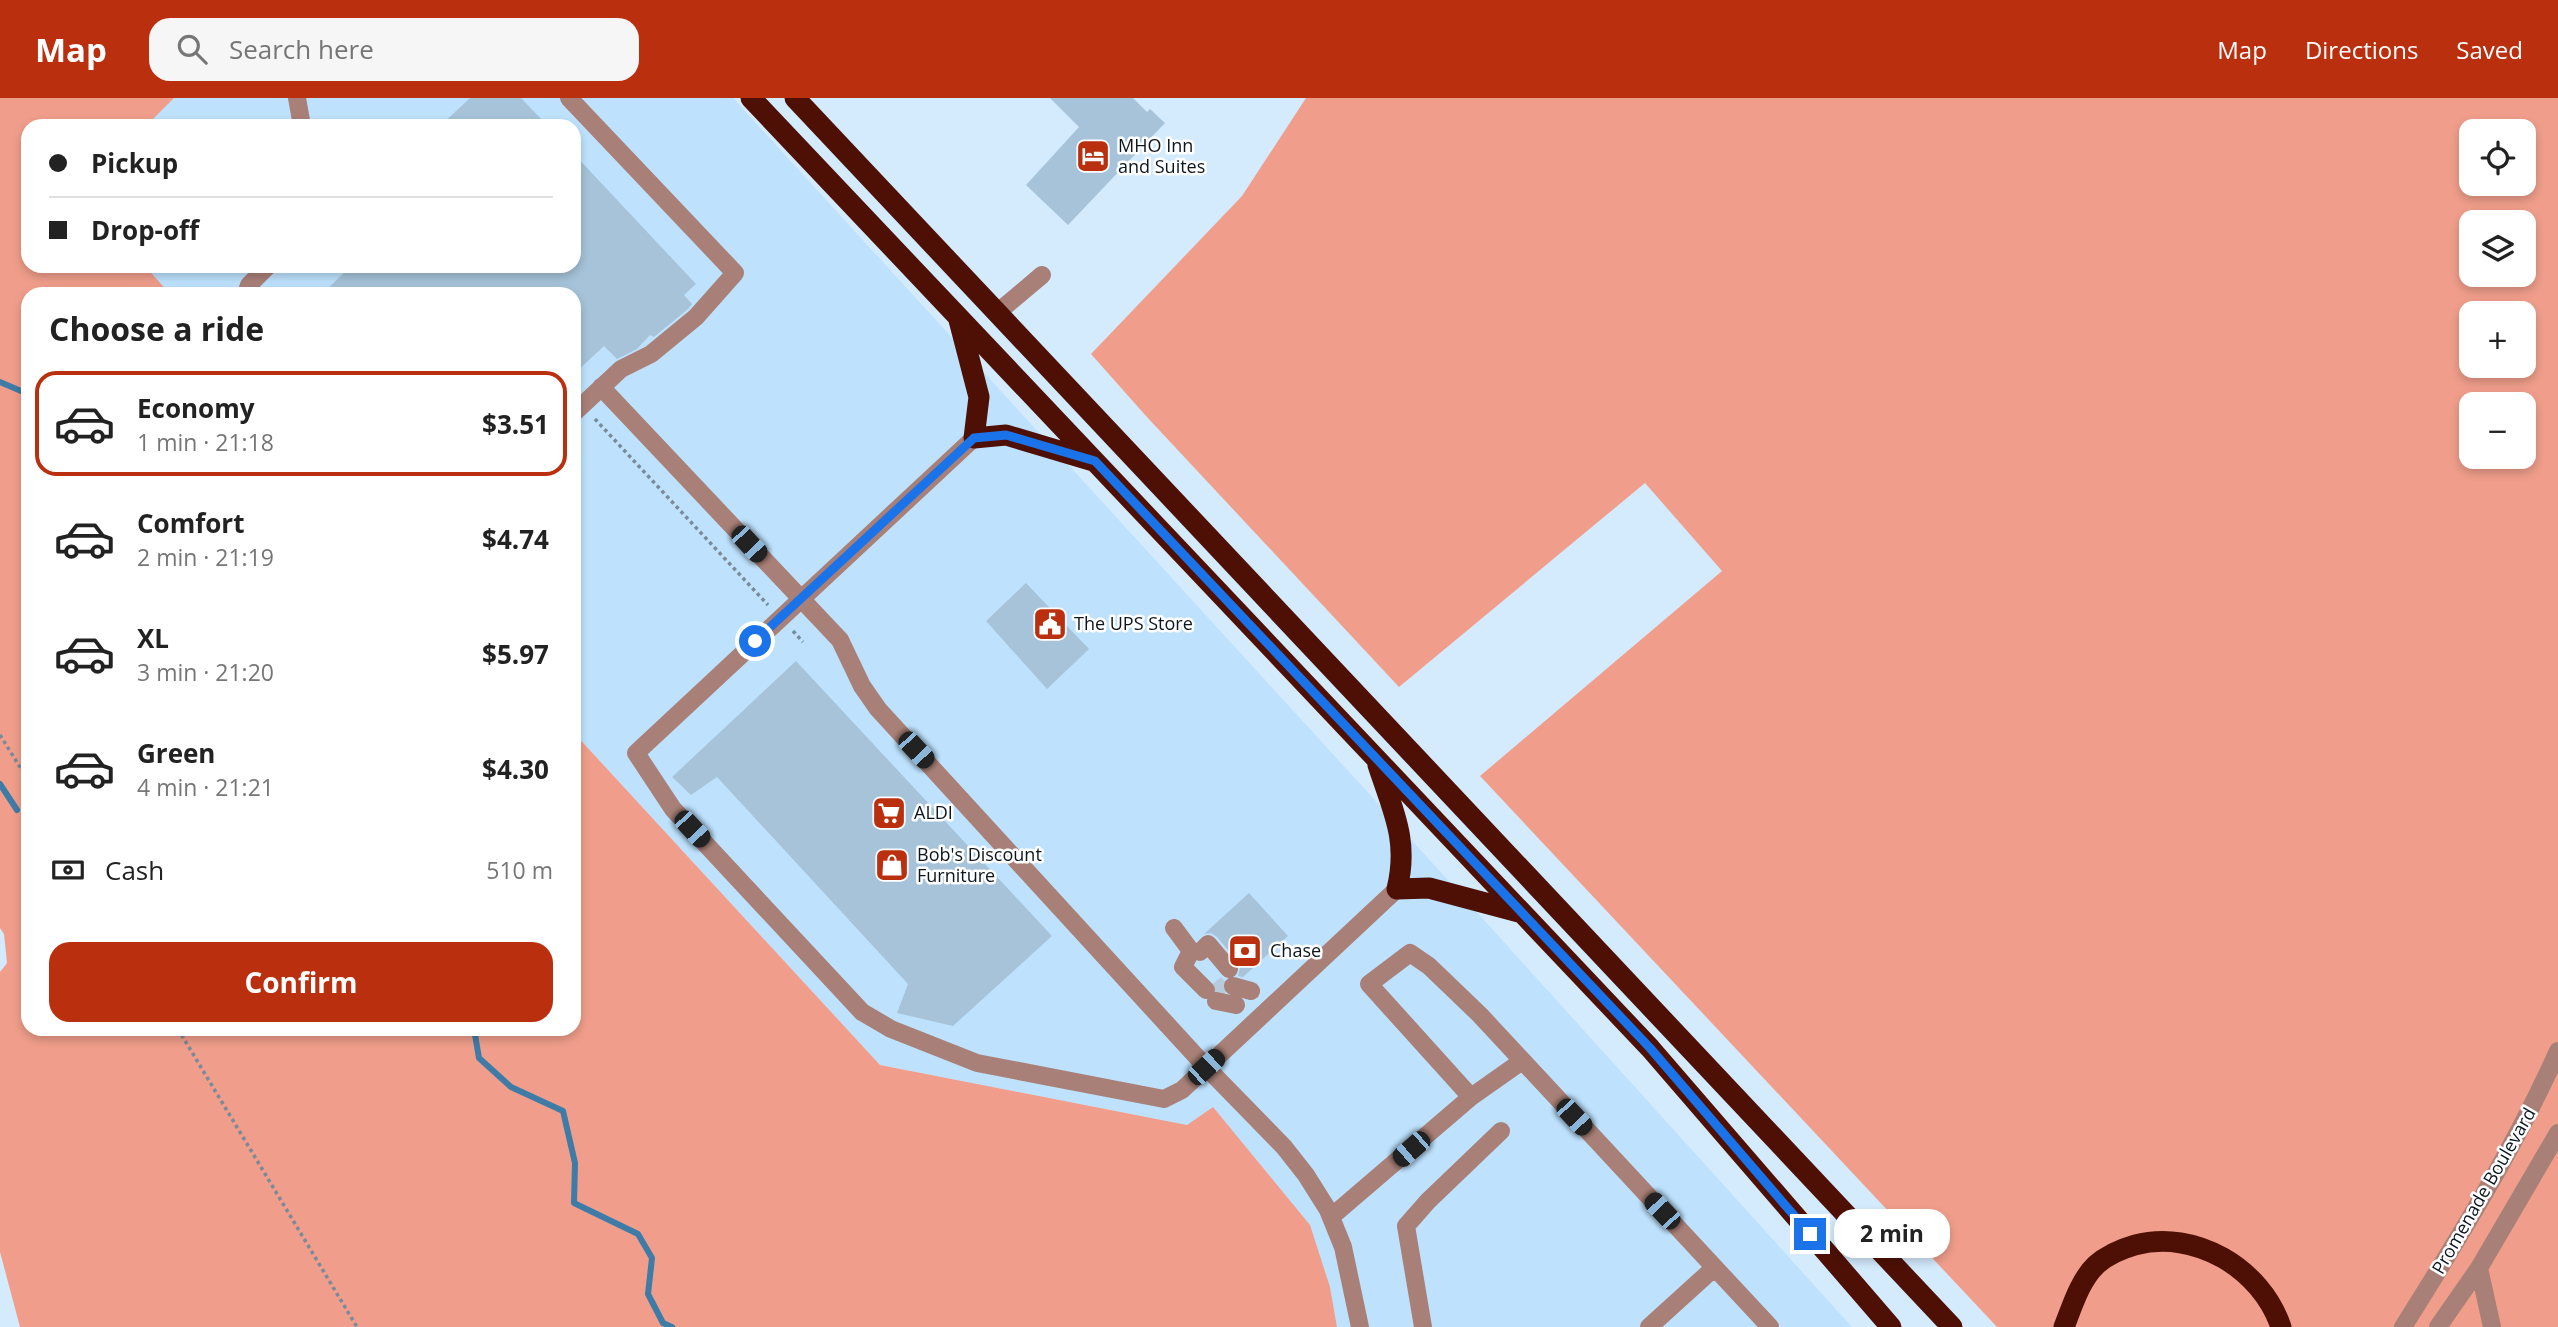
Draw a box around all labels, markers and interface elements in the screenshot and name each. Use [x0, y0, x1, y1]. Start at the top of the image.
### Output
search box [149, 18, 639, 81]
text: Map [35, 27, 107, 72]
icon: search [173, 30, 211, 68]
text: Search here [229, 31, 374, 67]
text: Map [2217, 33, 2267, 66]
text: Directions [2305, 33, 2418, 66]
text: Saved [2456, 33, 2523, 66]
map controls [2459, 119, 2536, 469]
button: locate [2459, 119, 2536, 196]
place label: MHO Inn and Suites [1118, 133, 1205, 178]
hotel icon: MHO Inn and Suites [1074, 137, 1112, 175]
text: Pickup [91, 145, 178, 181]
button: layers [2459, 210, 2536, 287]
text: Drop-off [91, 212, 199, 248]
button: + [2459, 301, 2536, 378]
text: Choose a ride [49, 307, 264, 350]
text: Economy [137, 390, 255, 426]
icon: car [53, 392, 116, 455]
button: − [2459, 392, 2536, 469]
text: $3.51 [482, 406, 549, 442]
text: 1 min · 21:18 [137, 426, 274, 458]
text: Comfort [137, 505, 244, 541]
icon: car [53, 507, 116, 570]
text: $4.74 [482, 521, 549, 557]
car [727, 521, 772, 567]
text: 2 min · 21:19 [137, 541, 274, 573]
public building icon: The UPS Store [1031, 605, 1069, 643]
place label: The UPS Store [1074, 611, 1193, 635]
text: XL [137, 620, 169, 656]
icon: car [53, 622, 116, 685]
route start [739, 625, 771, 657]
text: $5.97 [482, 636, 549, 672]
text: 3 min · 21:20 [137, 656, 274, 688]
car [894, 727, 939, 773]
text: Green [137, 735, 215, 771]
icon: car [53, 737, 116, 800]
text: $4.30 [482, 751, 549, 787]
text: 4 min · 21:21 [137, 771, 274, 803]
supermarket icon: ALDI [870, 794, 908, 832]
place label: ALDI [914, 800, 953, 824]
car [670, 806, 715, 852]
place label: Bob's Discount Furniture [917, 842, 1042, 887]
shop icon: Bob's Discount Furniture [873, 846, 911, 884]
icon: cash [49, 851, 87, 889]
text: Cash [105, 852, 164, 888]
text: 510 m [486, 854, 553, 886]
bank icon: Chase [1226, 932, 1264, 970]
place label: Chase [1270, 938, 1321, 962]
button: Confirm [49, 942, 553, 1022]
car [1184, 1045, 1229, 1089]
car [1552, 1094, 1597, 1140]
street label: Promenade Boulevard [2426, 1103, 2541, 1278]
car [1389, 1127, 1434, 1171]
car [1640, 1188, 1685, 1234]
callout: 2 min [1834, 1210, 1950, 1258]
text: 2 min [1860, 1217, 1924, 1249]
route end [1794, 1218, 1826, 1250]

